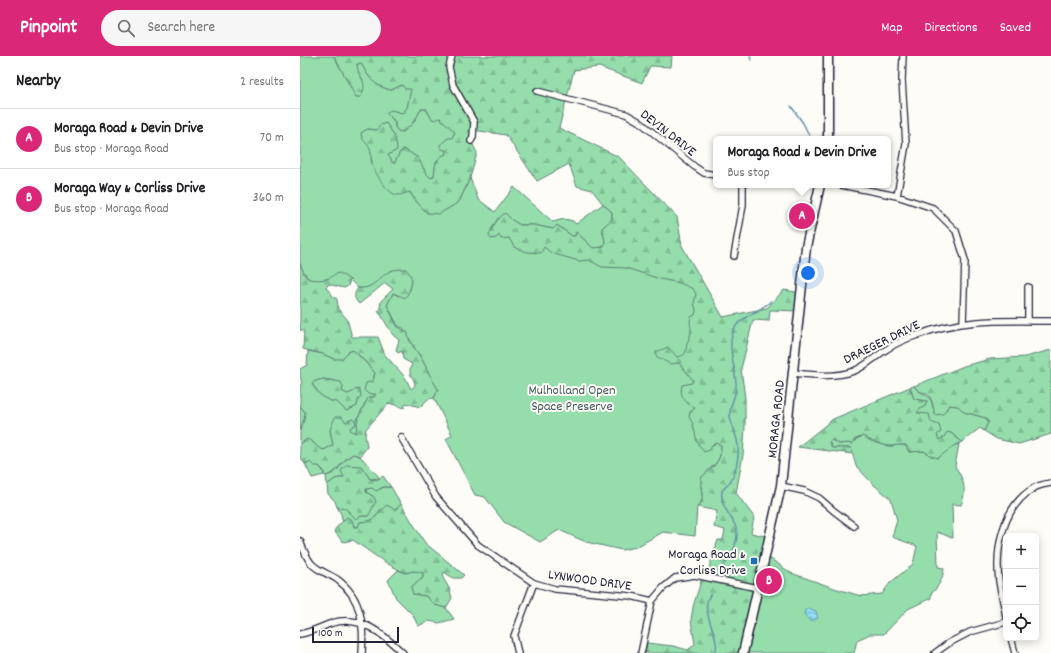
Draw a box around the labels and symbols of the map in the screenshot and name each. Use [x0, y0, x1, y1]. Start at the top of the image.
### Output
street label: DEVIN DRIVE [636, 105, 701, 162]
pin: A [789, 201, 815, 231]
your location [798, 263, 818, 283]
street label: DRAEGER DRIVE [840, 315, 924, 370]
street label: MORAGA ROAD [763, 379, 791, 459]
park label: Mulholland Open Space Preserve [529, 381, 615, 417]
place label: Moraga Road & Corliss Drive [668, 545, 746, 581]
marker: Moraga Road & Corliss Drive [749, 556, 759, 566]
street label: LYNWOOD DRIVE [547, 565, 633, 597]
pin: B [756, 566, 782, 596]
scale bar [312, 625, 399, 644]

